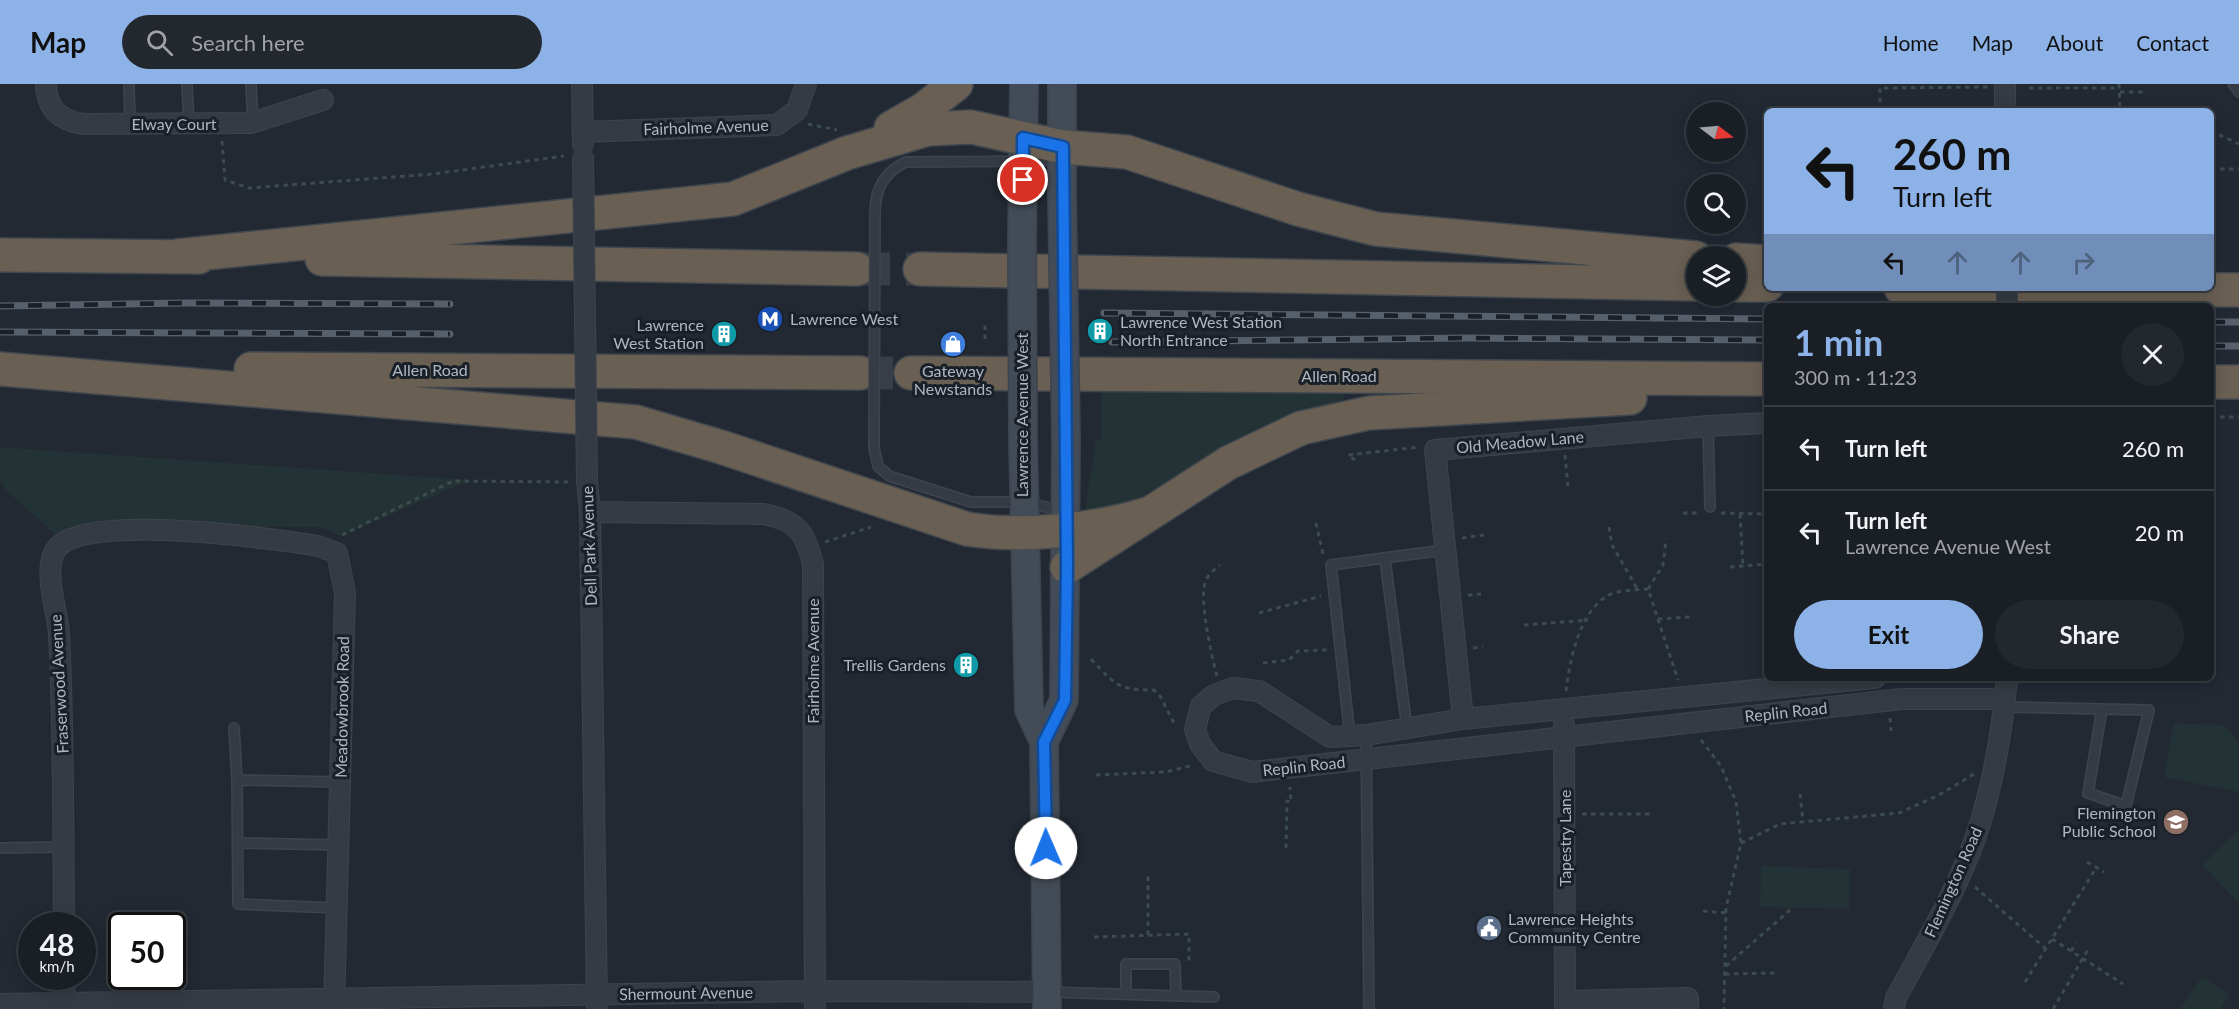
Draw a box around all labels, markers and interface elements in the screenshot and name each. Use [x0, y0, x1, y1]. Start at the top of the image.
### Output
search box [122, 15, 542, 69]
text: Map [30, 25, 86, 59]
icon: search [143, 26, 176, 59]
text: Search here [191, 29, 305, 56]
text: Home [1883, 30, 1939, 55]
text: Map [1972, 30, 2013, 55]
text: About [2046, 30, 2103, 55]
text: Contact [2136, 30, 2209, 55]
north arrow [1686, 102, 1746, 162]
map controls [1686, 102, 1746, 306]
street label: Elway Court [131, 114, 217, 133]
street label: Fairholme Avenue [643, 115, 769, 138]
text: 260 m [1893, 129, 2011, 179]
icon: left [1794, 132, 1872, 210]
pin [997, 154, 1048, 205]
icon: arrive [1006, 163, 1039, 196]
button: search [1686, 174, 1746, 234]
text: Turn left [1893, 180, 1992, 213]
button: layers [1686, 246, 1746, 306]
icon: left [1878, 246, 1911, 279]
icon: ahead [1941, 246, 1974, 279]
icon: ahead [2004, 246, 2037, 279]
icon: right [2067, 246, 2100, 279]
metro station icon: Lawrence West [755, 304, 785, 334]
place label: Lawrence West [790, 309, 898, 328]
place label: Lawrence West Station North Entrance [1120, 312, 1282, 349]
place label: Lawrence West Station [613, 315, 704, 352]
building icon: Lawrence West Station North Entrance [1085, 316, 1115, 346]
building icon: Lawrence West Station [709, 319, 739, 349]
text: 1 min [1794, 320, 1883, 364]
button: close [2121, 323, 2184, 386]
shop icon: Gateway Newstands [938, 329, 968, 359]
street label: Lawrence Avenue West [1012, 332, 1031, 497]
street label: Allen Road [392, 360, 468, 379]
place label: Gateway Newstands [914, 361, 992, 398]
text: 300 m · 11:23 [1794, 365, 1917, 389]
street label: Allen Road [1301, 366, 1377, 385]
street label: Old Meadow Lane [1455, 426, 1585, 457]
icon: left [1794, 432, 1827, 465]
text: Turn left [1845, 435, 1927, 462]
text: 260 m [2122, 435, 2184, 462]
street label: Dell Park Avenue [577, 486, 600, 606]
text: Turn left [1845, 507, 1927, 534]
icon: left [1794, 516, 1827, 549]
text: 20 m [2135, 519, 2184, 546]
text: Lawrence Avenue West [1845, 534, 2051, 558]
street label: Fairholme Avenue [803, 598, 822, 724]
button: Exit [1794, 600, 1983, 669]
button: Share [1995, 600, 2184, 669]
street label: Fraserwood Avenue [45, 614, 72, 754]
street label: Meadowbrook Road [331, 636, 352, 778]
building icon: Trellis Gardens [951, 650, 981, 680]
place label: Trellis Gardens [844, 655, 946, 674]
street label: Replin Road [1744, 698, 1828, 725]
street label: Replin Road [1262, 752, 1346, 779]
street label: Tapestry Lane [1555, 790, 1574, 886]
place label: Flemington Public School [2062, 803, 2156, 840]
school or university icon: Flemington Public School [2161, 807, 2191, 837]
position arrow [1014, 816, 1078, 880]
street label: Flemington Road [1920, 824, 1985, 940]
place label: Lawrence Heights Community Centre [1508, 909, 1641, 946]
speed limit sign: 50 [108, 912, 186, 990]
public building icon: Lawrence Heights Community Centre [1474, 913, 1504, 943]
text: 48 [40, 926, 74, 962]
text: km/h [39, 957, 75, 975]
street label: Shermount Avenue [619, 982, 753, 1003]

